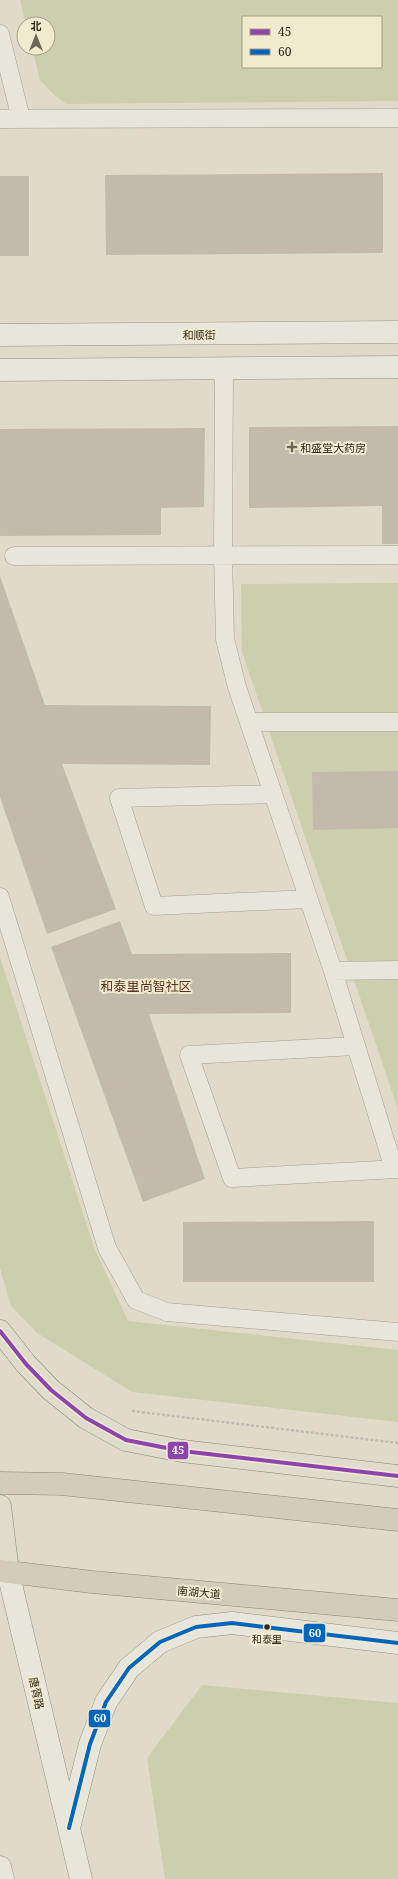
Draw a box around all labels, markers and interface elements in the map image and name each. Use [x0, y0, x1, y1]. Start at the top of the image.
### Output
north arrow [16, 16, 56, 56]
legend [242, 16, 382, 68]
text: 北 [31, 18, 42, 33]
text: 45 [278, 23, 291, 40]
text: 60 [278, 43, 292, 60]
street label: 和顺街 [183, 327, 216, 342]
place label: 和盛堂大药房 [300, 440, 366, 455]
marker: 和盛堂大药房 [287, 442, 297, 452]
district label: 和泰里尚智社区 [100, 977, 192, 995]
line badge: 45 [167, 1441, 189, 1460]
text: 45 [172, 1442, 184, 1457]
street label: 南湖大道 [176, 1583, 222, 1601]
marker: 和泰里 [262, 1622, 272, 1632]
line badge: 60 [303, 1623, 326, 1643]
text: 60 [309, 1625, 321, 1640]
place label: 和泰里 [252, 1632, 282, 1646]
street label: 唐胥路 [26, 1675, 48, 1711]
line badge: 60 [88, 1709, 111, 1728]
text: 60 [94, 1710, 106, 1725]

